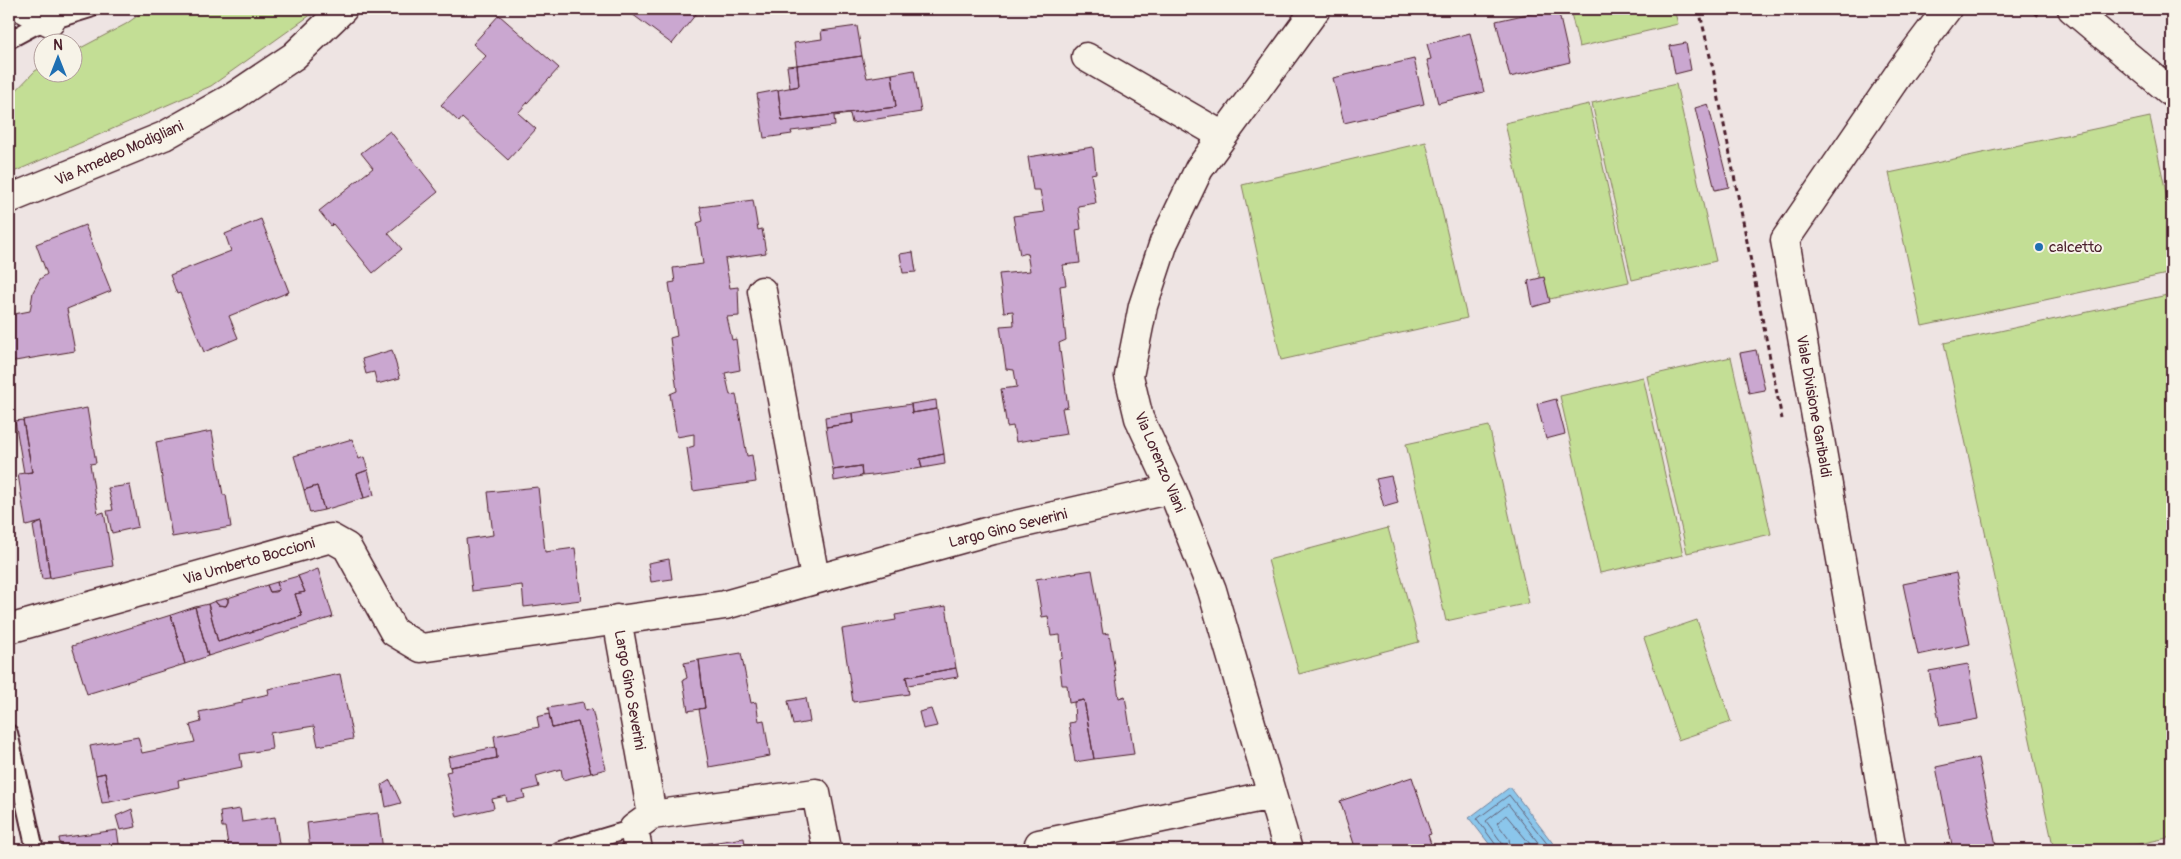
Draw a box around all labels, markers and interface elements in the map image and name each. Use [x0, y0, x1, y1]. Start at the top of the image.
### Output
north arrow [32, 32, 82, 82]
text: N [53, 37, 63, 54]
street label: Via Amedeo Modigliani [52, 116, 187, 190]
place label: calcetto [2049, 238, 2102, 257]
marker: calcetto [2033, 241, 2045, 253]
street label: Viale Divisione Garibaldi [1792, 333, 1835, 479]
street label: Via Lorenzo Viani [1130, 409, 1189, 516]
street label: Largo Gino Severini [947, 504, 1070, 552]
street label: Via Umberto Boccioni [181, 533, 317, 589]
street label: Largo Gino Severini [610, 629, 649, 752]

